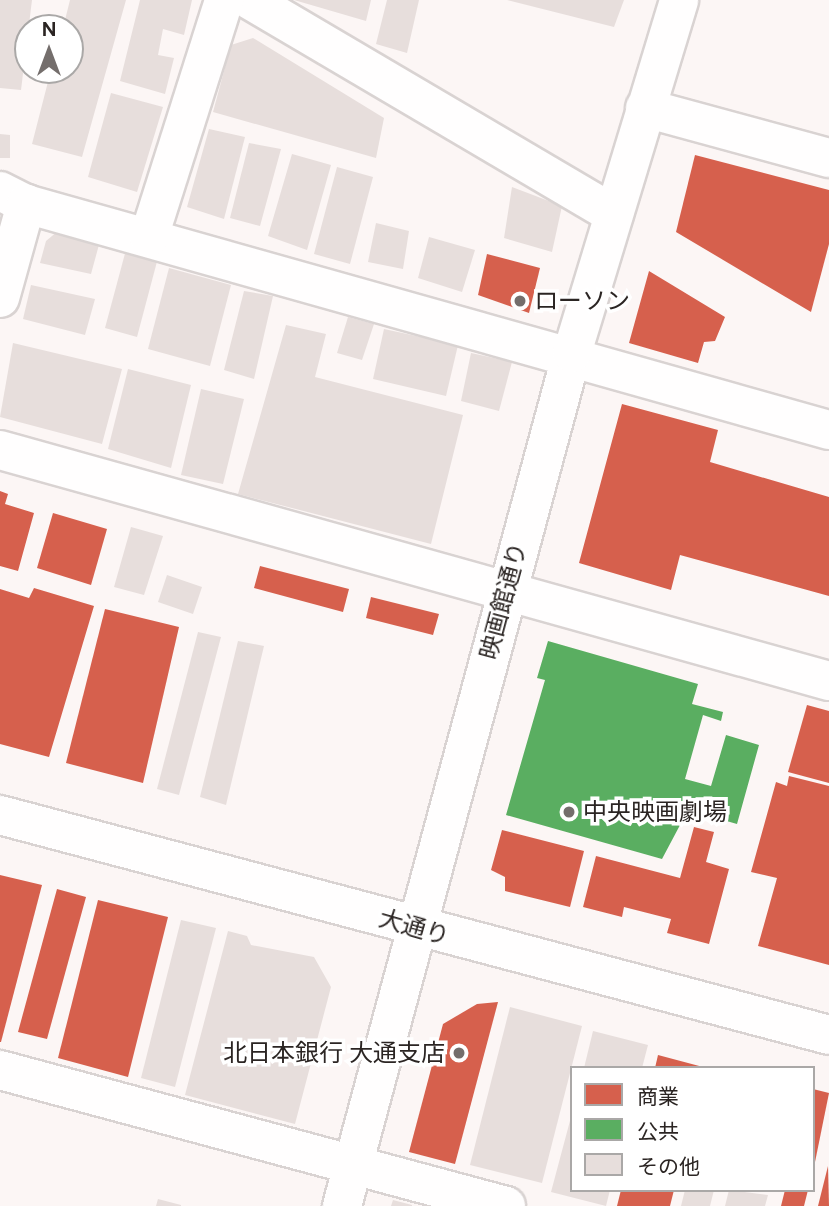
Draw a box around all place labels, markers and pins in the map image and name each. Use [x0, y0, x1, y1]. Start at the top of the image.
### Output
place label: ローソン [534, 287, 630, 315]
marker: ローソン [512, 293, 528, 309]
place label: 中央映画劇場 [583, 798, 727, 826]
marker: 中央映画劇場 [561, 804, 577, 820]
place label: 北日本銀行 大通支店 [223, 1039, 445, 1067]
marker: 北日本銀行 大通支店 [451, 1045, 467, 1061]

